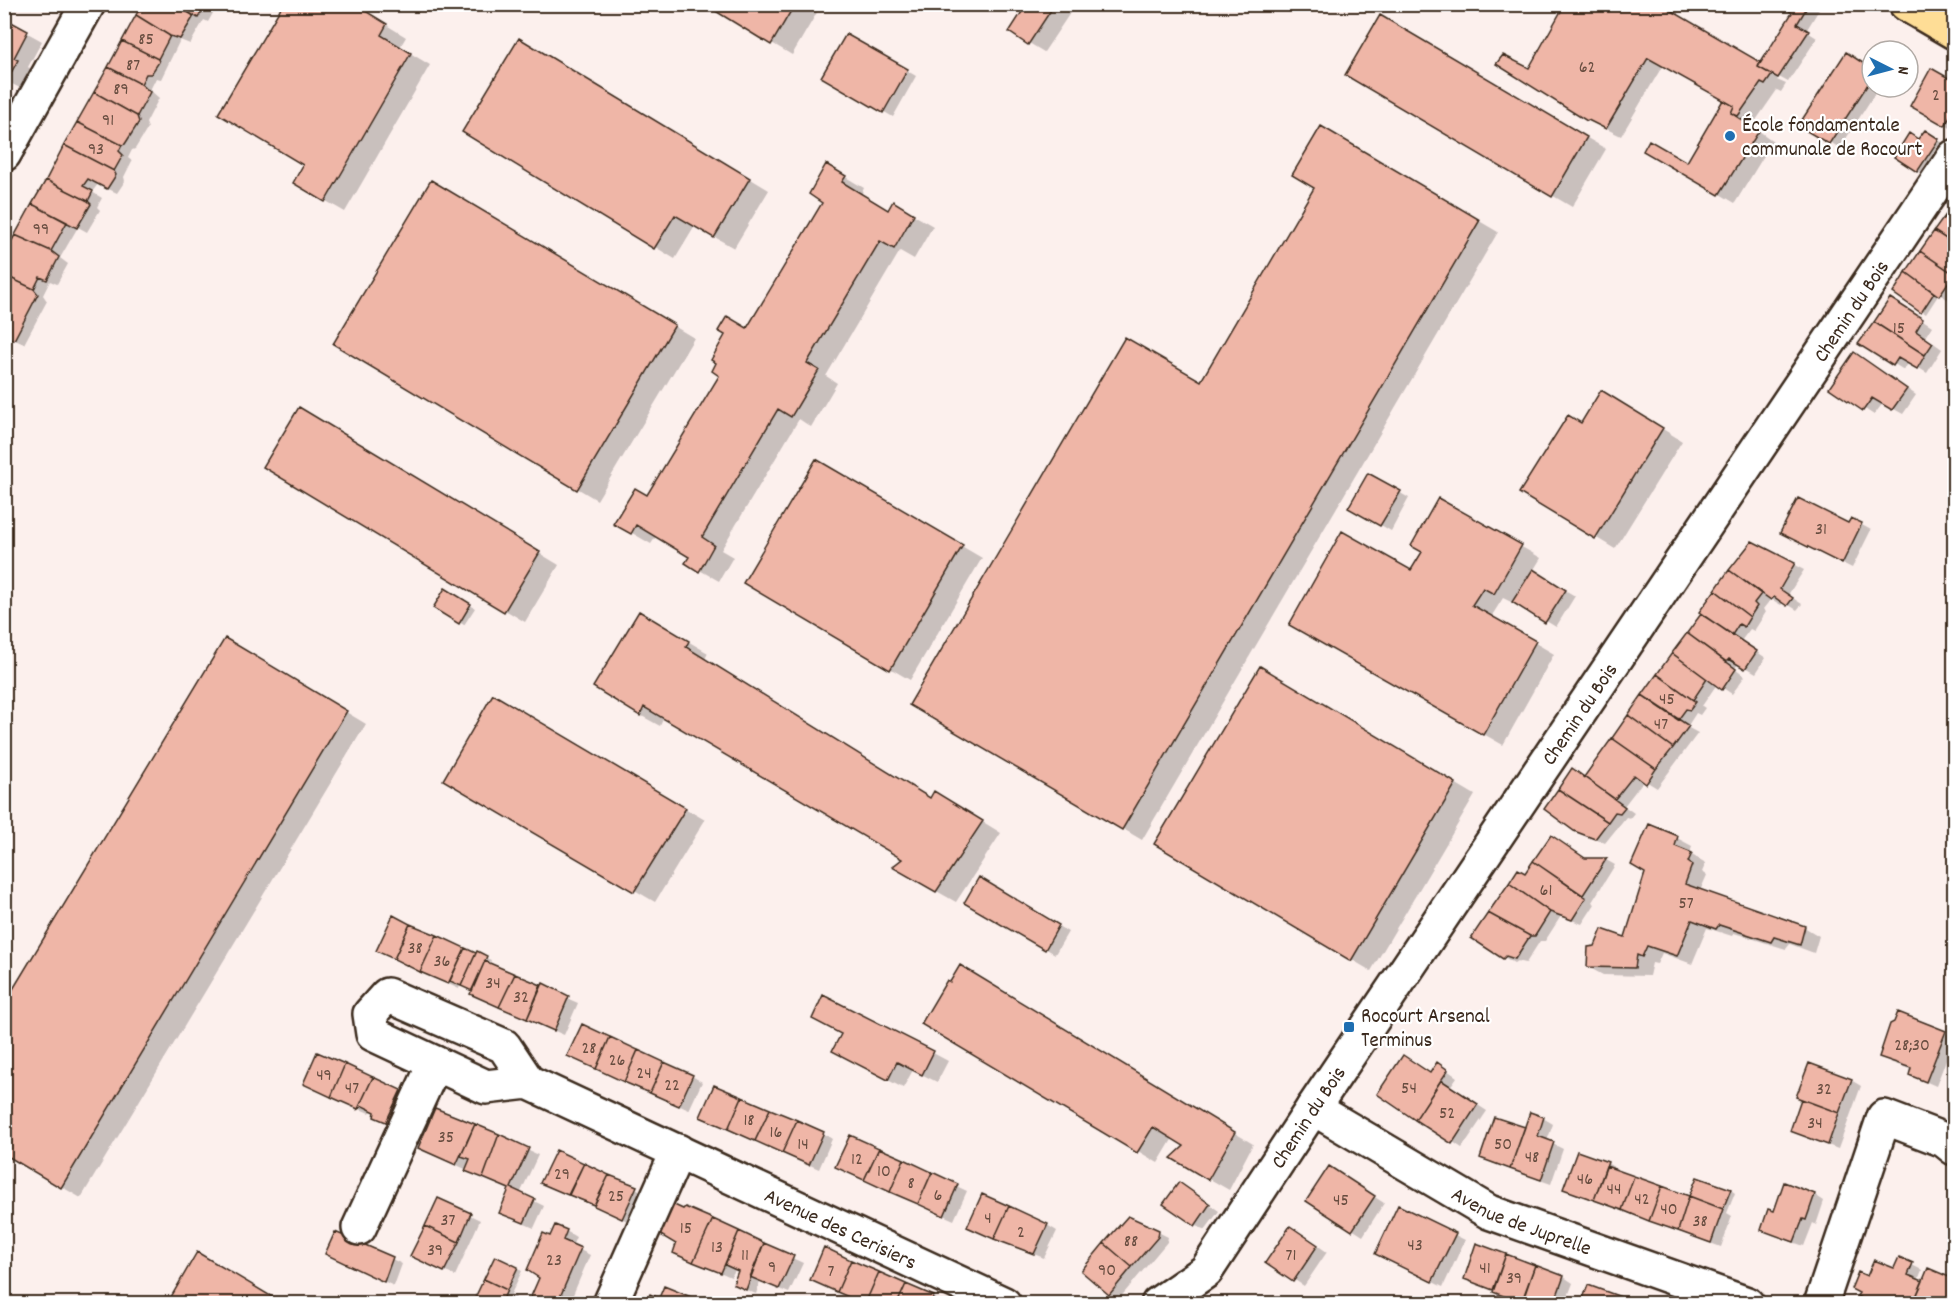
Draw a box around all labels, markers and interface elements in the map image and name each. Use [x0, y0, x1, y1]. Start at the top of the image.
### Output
house number: 85 [138, 28, 154, 53]
north arrow [1860, 39, 1920, 99]
house number: 87 [126, 54, 140, 79]
house number: 62 [1579, 56, 1595, 81]
text: N [1891, 65, 1914, 76]
house number: 89 [113, 78, 129, 103]
house number: 2 [1932, 84, 1940, 109]
house number: 91 [102, 109, 114, 134]
place label: École fondamentale communale de Rocourt [1742, 112, 1922, 166]
marker: École fondamentale communale de Rocourt [1723, 129, 1737, 143]
house number: 93 [88, 138, 104, 163]
house number: 99 [33, 218, 49, 243]
street label: Chemin du Bois [1808, 255, 1898, 369]
house number: 15 [1893, 317, 1905, 342]
house number: 31 [1815, 518, 1827, 543]
street label: Chemin du Bois [1536, 658, 1627, 772]
house number: 45 [1659, 688, 1675, 713]
house number: 47 [1654, 713, 1668, 738]
house number: 61 [1540, 879, 1552, 904]
house number: 57 [1678, 892, 1694, 917]
house number: 38 [407, 937, 423, 962]
house number: 36 [434, 950, 450, 975]
house number: 34 [485, 972, 501, 997]
house number: 32 [513, 986, 529, 1011]
place label: Rocourt Arsenal Terminus [1361, 1003, 1490, 1057]
marker: Rocourt Arsenal Terminus [1342, 1020, 1356, 1034]
house number: 28;30 [1894, 1034, 1930, 1059]
house number: 28 [581, 1037, 597, 1062]
house number: 26 [609, 1049, 625, 1074]
street label: Chemin du Bois [1265, 1061, 1355, 1176]
house number: 24 [636, 1062, 652, 1087]
house number: 49 [316, 1064, 332, 1089]
house number: 22 [664, 1074, 680, 1099]
house number: 47 [345, 1077, 359, 1102]
house number: 54 [1401, 1077, 1417, 1102]
house number: 32 [1816, 1078, 1832, 1103]
house number: 52 [1439, 1102, 1455, 1127]
house number: 18 [743, 1109, 755, 1134]
house number: 34 [1807, 1112, 1823, 1137]
house number: 16 [770, 1121, 782, 1146]
house number: 35 [438, 1126, 454, 1151]
house number: 14 [797, 1133, 809, 1158]
house number: 50 [1494, 1133, 1512, 1158]
house number: 48 [1525, 1146, 1539, 1171]
house number: 12 [851, 1148, 863, 1173]
house number: 10 [877, 1160, 891, 1185]
house number: 29 [554, 1163, 570, 1188]
house number: 46 [1577, 1168, 1593, 1193]
house number: 8 [907, 1172, 915, 1197]
house number: 44 [1607, 1178, 1621, 1203]
street label: Avenue de Juprelle [1445, 1181, 1595, 1265]
street label: Avenue des Cerisiers [759, 1182, 921, 1279]
house number: 6 [934, 1184, 942, 1209]
house number: 25 [608, 1185, 624, 1210]
house number: 42 [1634, 1188, 1650, 1213]
house number: 45 [1333, 1189, 1349, 1214]
house number: 40 [1660, 1198, 1678, 1223]
house number: 4 [984, 1207, 992, 1232]
house number: 37 [441, 1209, 456, 1234]
house number: 38 [1692, 1210, 1708, 1235]
house number: 15 [680, 1217, 692, 1242]
house number: 2 [1017, 1221, 1025, 1246]
house number: 88 [1124, 1230, 1138, 1255]
house number: 43 [1407, 1234, 1423, 1259]
house number: 13 [711, 1236, 723, 1261]
house number: 39 [427, 1239, 443, 1264]
house number: 11 [741, 1244, 749, 1269]
house number: 71 [1286, 1244, 1296, 1269]
house number: 23 [546, 1249, 562, 1274]
house number: 9 [768, 1256, 776, 1281]
house number: 41 [1479, 1257, 1491, 1282]
house number: 90 [1098, 1259, 1116, 1284]
house number: 7 [828, 1260, 835, 1285]
house number: 39 [1506, 1267, 1522, 1292]

